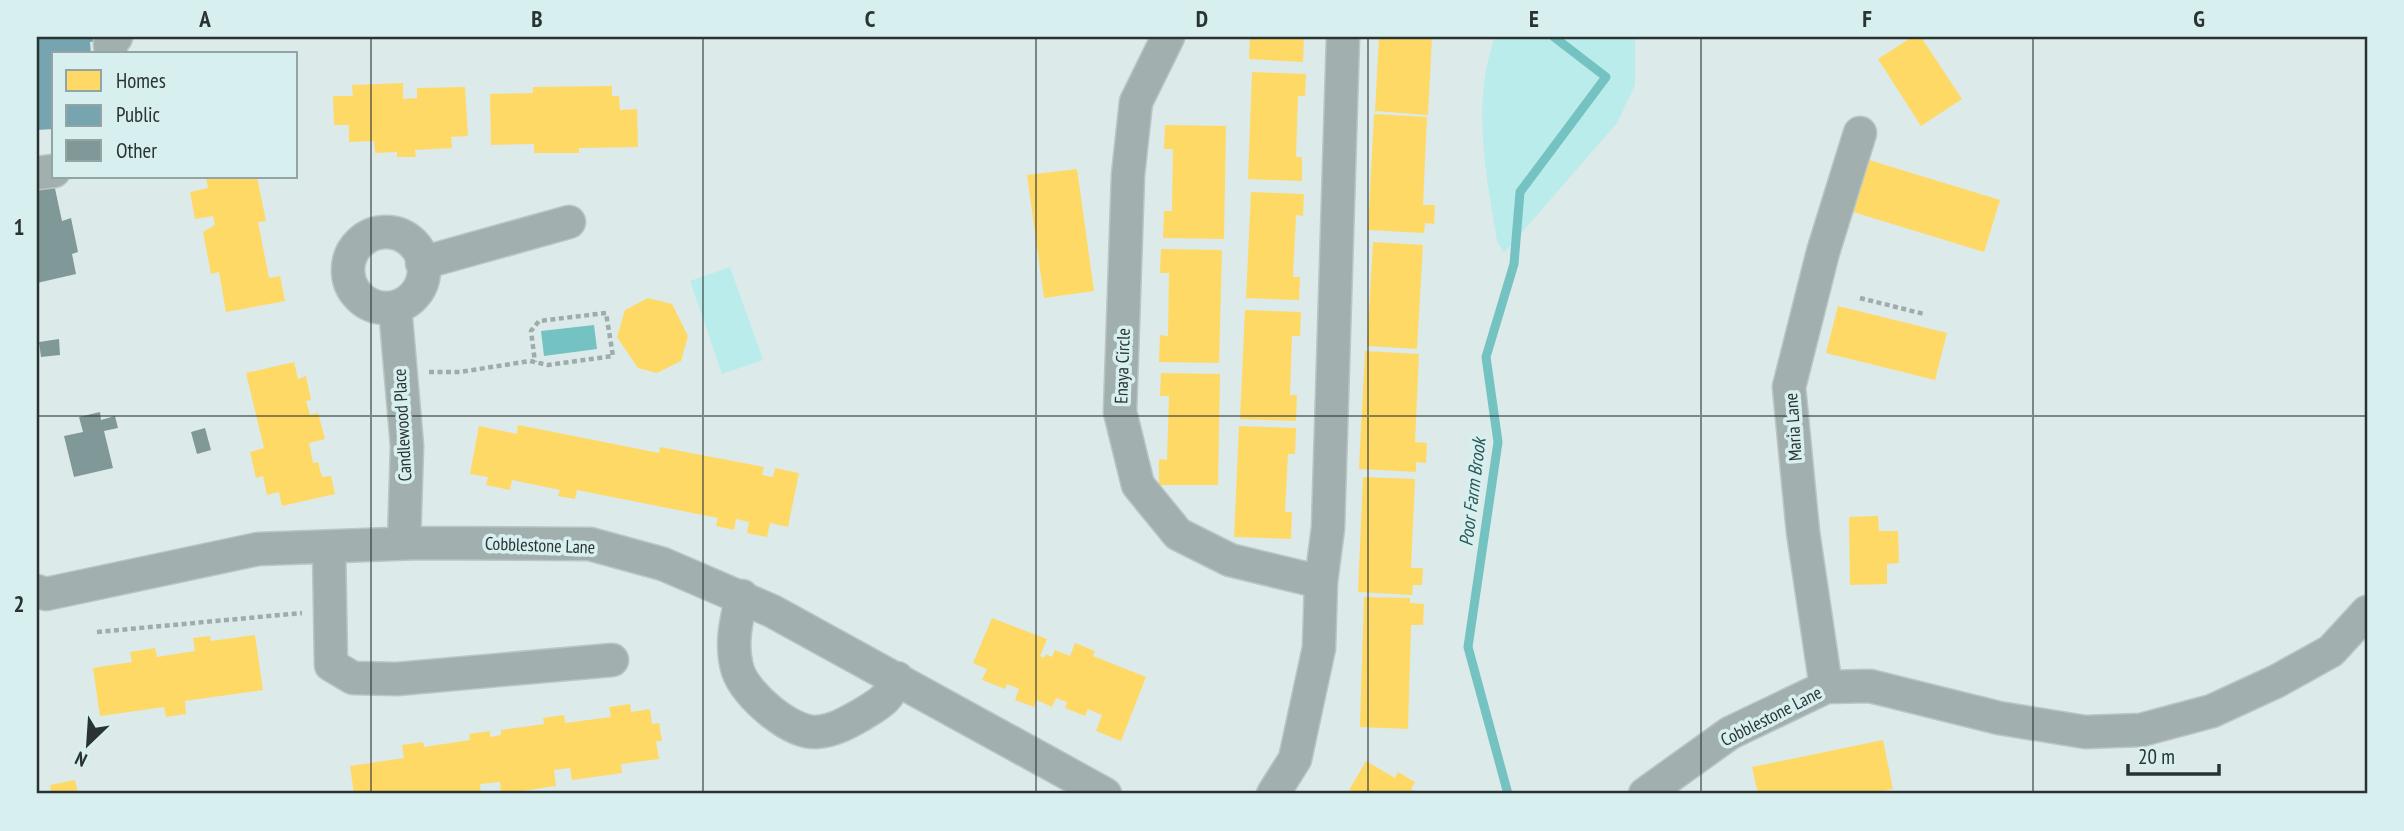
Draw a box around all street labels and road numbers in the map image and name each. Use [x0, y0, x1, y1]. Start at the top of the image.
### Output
street label: Enaya Circle [1109, 328, 1135, 404]
street label: Candlewood Place [388, 368, 416, 482]
street label: Maria Lane [1779, 392, 1807, 462]
street label: Cobblestone Lane [484, 532, 596, 558]
street label: Cobblestone Lane [1717, 681, 1825, 751]

